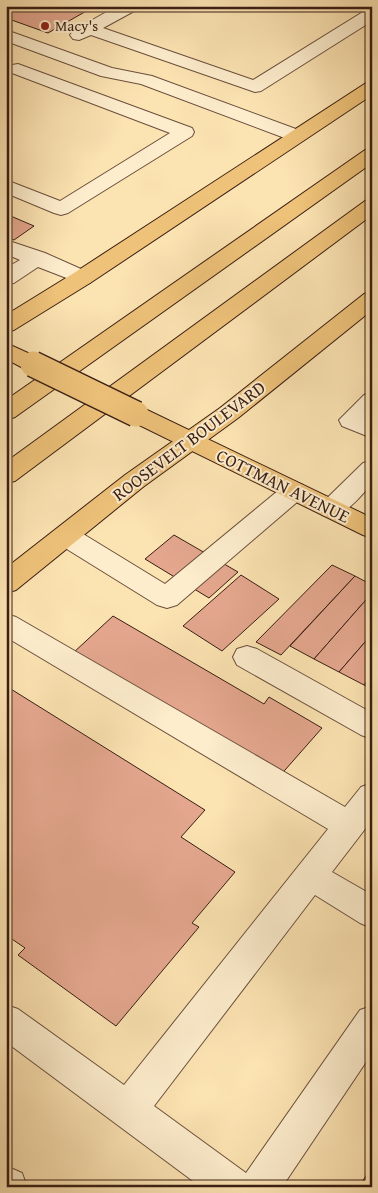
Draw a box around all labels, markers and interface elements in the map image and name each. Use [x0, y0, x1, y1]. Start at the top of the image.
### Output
place label: Macy's [55, 15, 98, 36]
marker: Macy's [39, 20, 51, 32]
street label: ROOSEVELT BOULEVARD [106, 374, 271, 507]
street label: COTTMAN AVENUE [212, 442, 354, 530]

